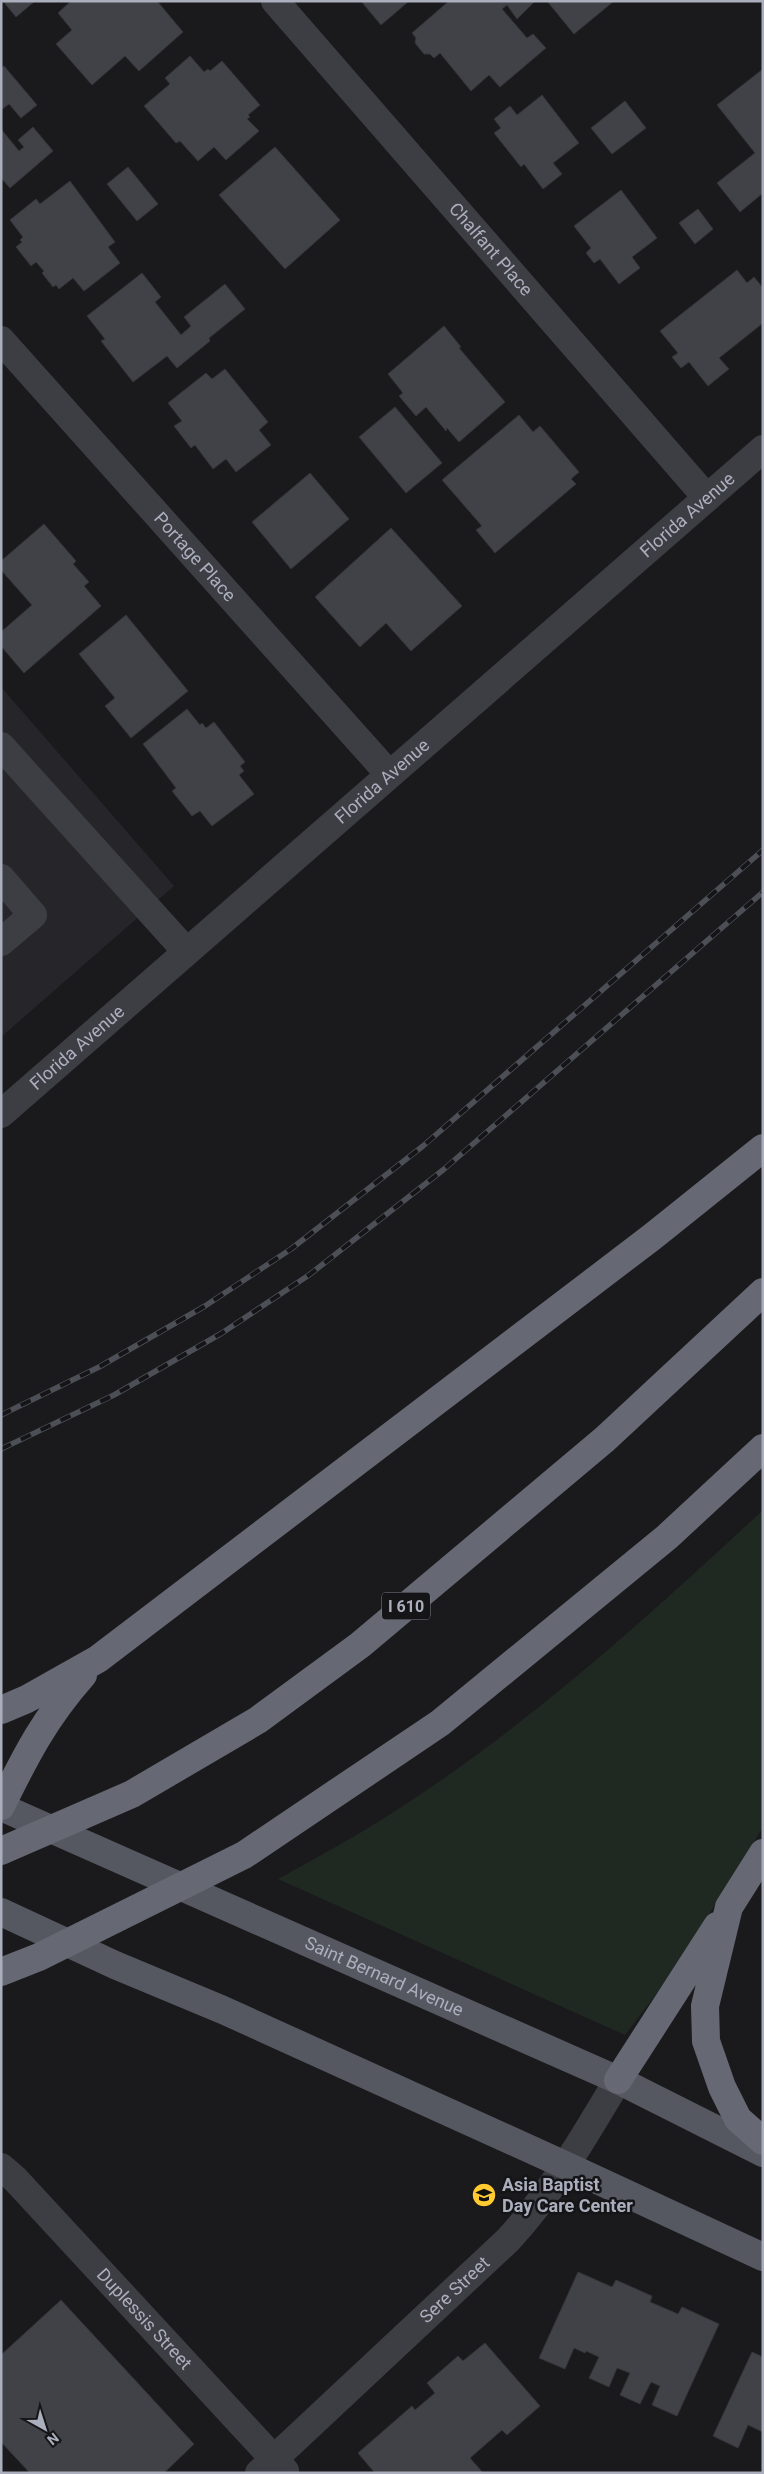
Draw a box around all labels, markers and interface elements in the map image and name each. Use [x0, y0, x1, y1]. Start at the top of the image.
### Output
street label: Chalfant Place [445, 198, 537, 300]
street label: Florida Avenue [636, 468, 739, 561]
street label: Portage Place [150, 508, 241, 606]
street label: Florida Avenue [330, 734, 433, 828]
street label: Florida Avenue [25, 1000, 128, 1094]
road number: I 610 [382, 1592, 430, 1620]
street label: Saint Bernard Avenue [302, 1932, 467, 2020]
place label: Asia Baptist Day Care Center [502, 2174, 633, 2216]
school or university icon: Asia Baptist Day Care Center [471, 2182, 497, 2208]
street label: Sere Street [415, 2252, 494, 2327]
street label: Duplessis Street [93, 2264, 197, 2374]
north arrow [20, 2404, 70, 2454]
text: N [44, 2430, 62, 2448]

